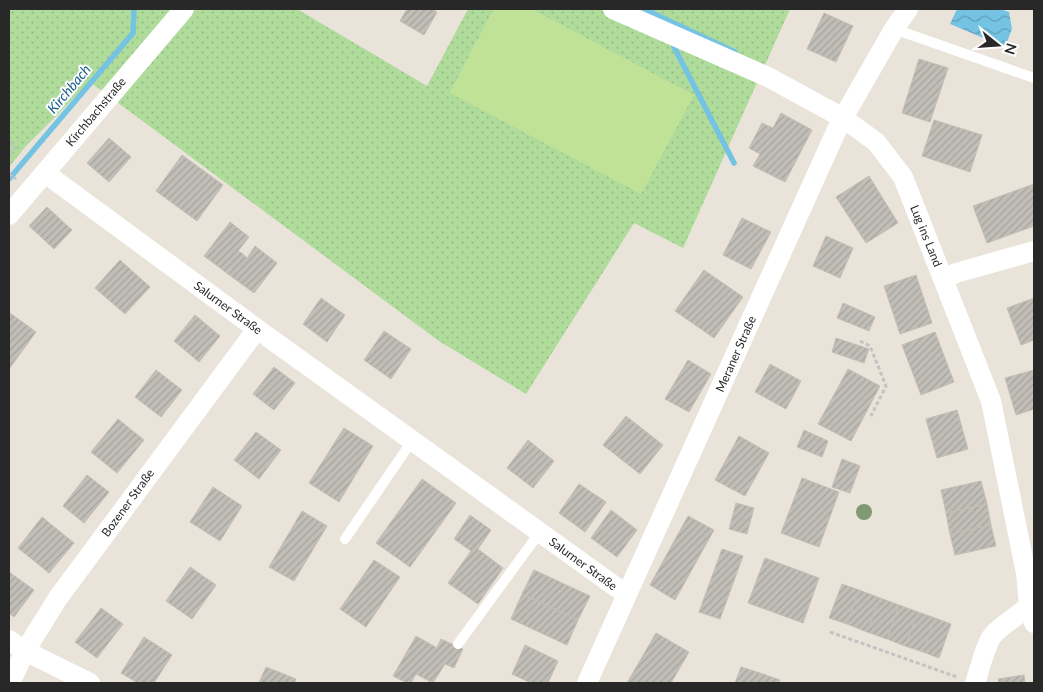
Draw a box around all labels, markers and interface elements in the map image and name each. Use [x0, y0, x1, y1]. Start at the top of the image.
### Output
north arrow [973, 20, 1023, 70]
text: N [1001, 41, 1021, 57]
water label: Kirchbach [43, 61, 94, 117]
street label: Kirchbachstraße [62, 74, 129, 149]
street label: Lug ins Land [907, 203, 946, 269]
street label: Salurner Straße [191, 278, 265, 337]
street label: Meraner Straße [712, 313, 759, 394]
street label: Bozener Straße [98, 466, 157, 540]
street label: Salurner Straße [546, 534, 620, 593]

